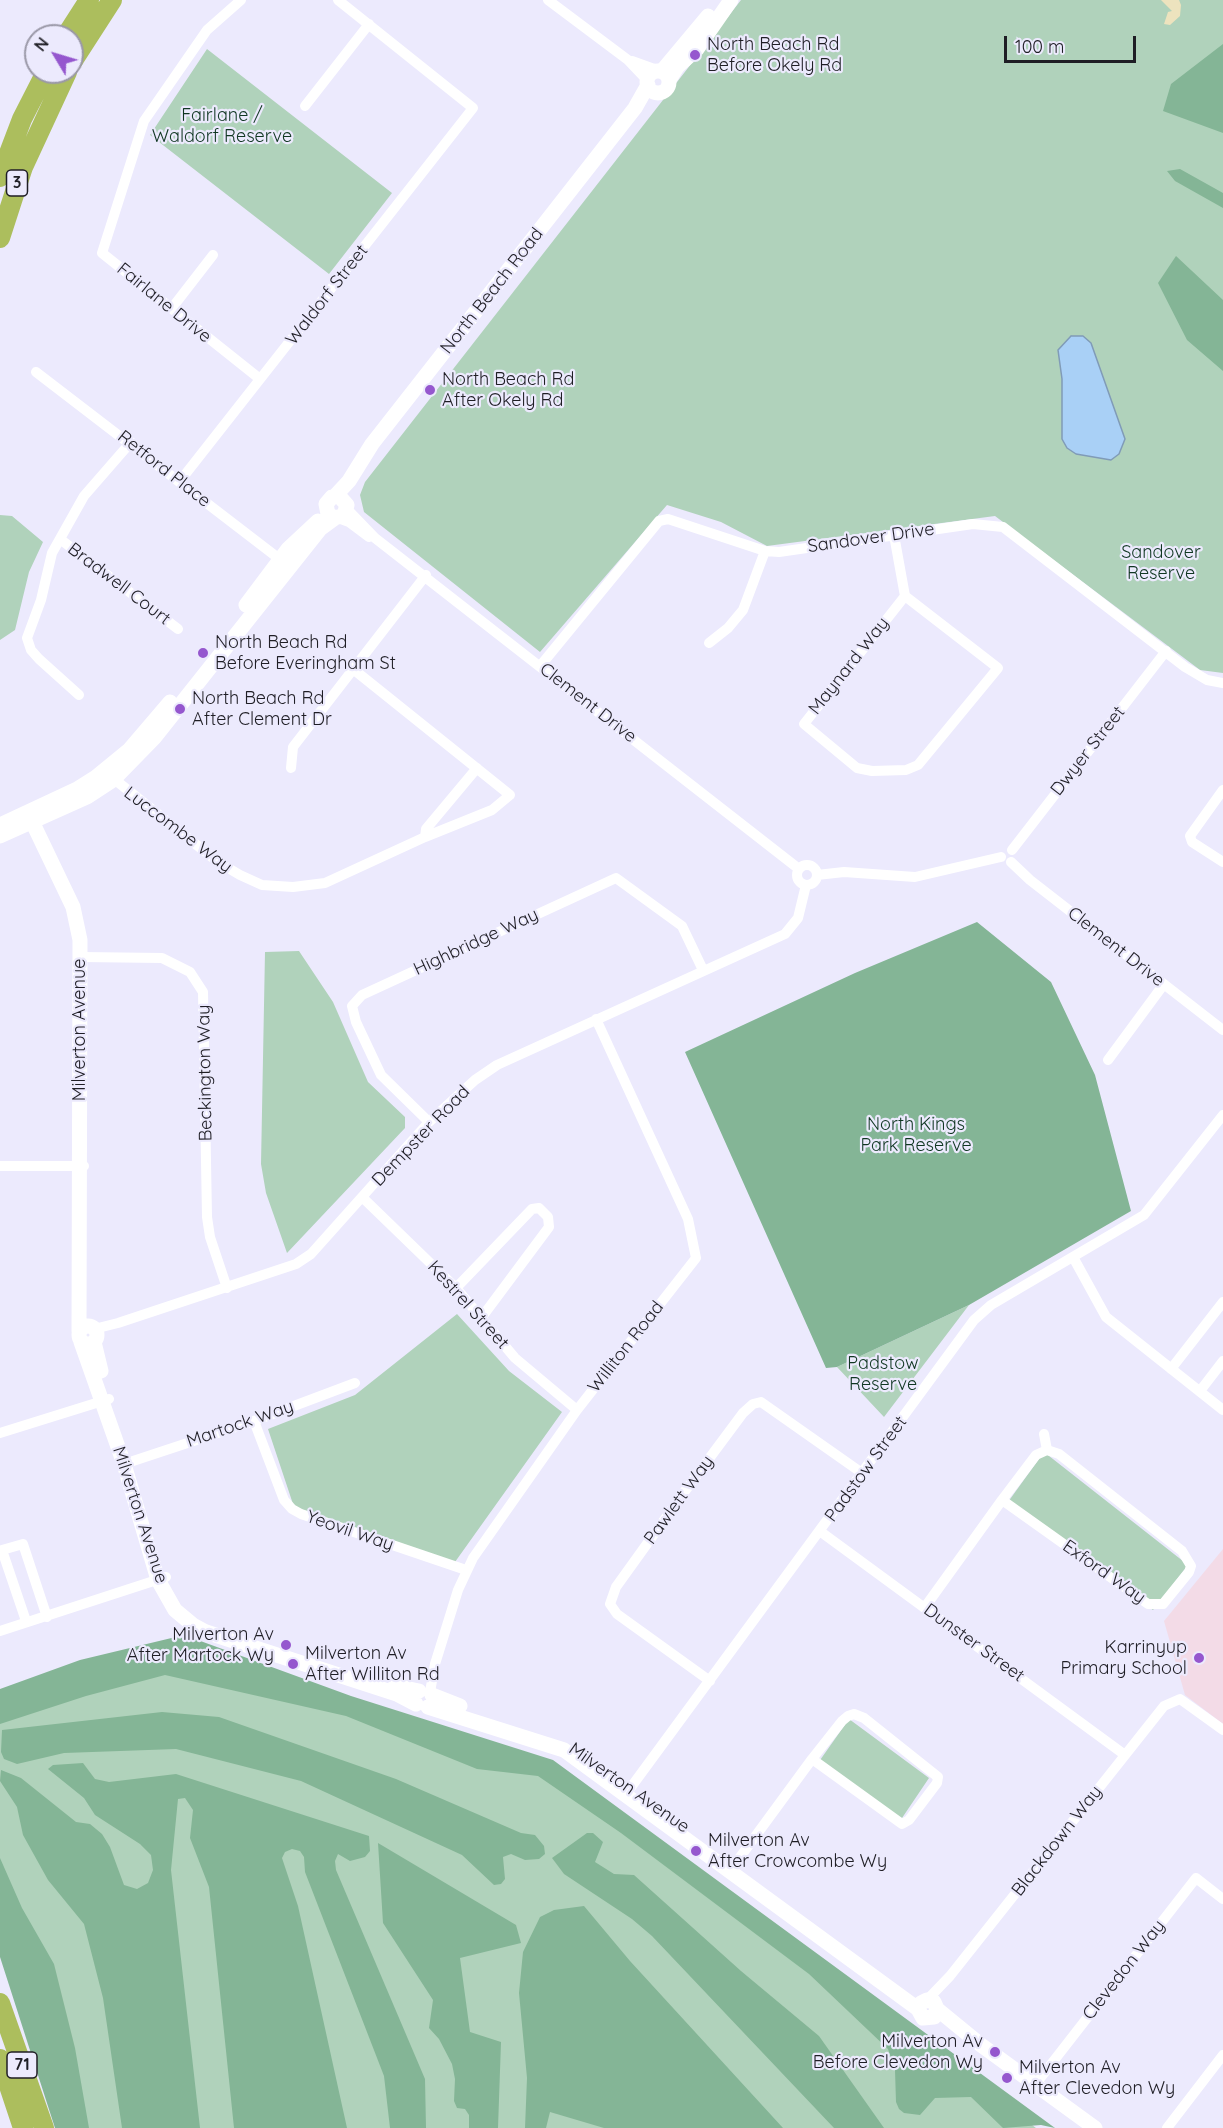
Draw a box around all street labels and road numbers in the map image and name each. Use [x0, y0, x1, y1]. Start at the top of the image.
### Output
road number: 3 [7, 170, 28, 196]
street label: North Beach Road [436, 224, 548, 358]
street label: Waldorf Street [281, 241, 373, 349]
street label: Fairlane Drive [112, 258, 216, 348]
street label: Retford Place [113, 426, 215, 512]
street label: Sandover Drive [806, 518, 936, 558]
street label: Bradwell Court [63, 538, 175, 630]
street label: Maynard Way [804, 613, 894, 719]
street label: Clement Drive [535, 658, 641, 748]
street label: Dwyer Street [1046, 702, 1130, 800]
street label: Luccombe Way [120, 782, 236, 878]
street label: Clement Drive [1063, 902, 1169, 992]
street label: Highbridge Way [410, 904, 542, 980]
street label: Milverton Avenue [69, 959, 91, 1101]
street label: Beckington Way [193, 1004, 217, 1142]
street label: Dempster Road [367, 1081, 475, 1191]
street label: Kestrel Street [423, 1256, 513, 1354]
street label: Williton Road [584, 1297, 668, 1397]
street label: Martock Way [184, 1396, 296, 1452]
street label: Padstow Street [820, 1412, 912, 1526]
street label: Milverton Avenue [108, 1444, 172, 1586]
street label: Pawlett Way [640, 1451, 718, 1549]
street label: Yeovil Way [303, 1506, 397, 1556]
street label: Exford Way [1058, 1536, 1150, 1608]
street label: Dunster Street [919, 1599, 1029, 1687]
street label: Milverton Avenue [564, 1738, 694, 1838]
street label: Blackdown Way [1007, 1781, 1107, 1901]
street label: Clevedon Way [1078, 1916, 1170, 2024]
road number: 71 [7, 2052, 37, 2078]

